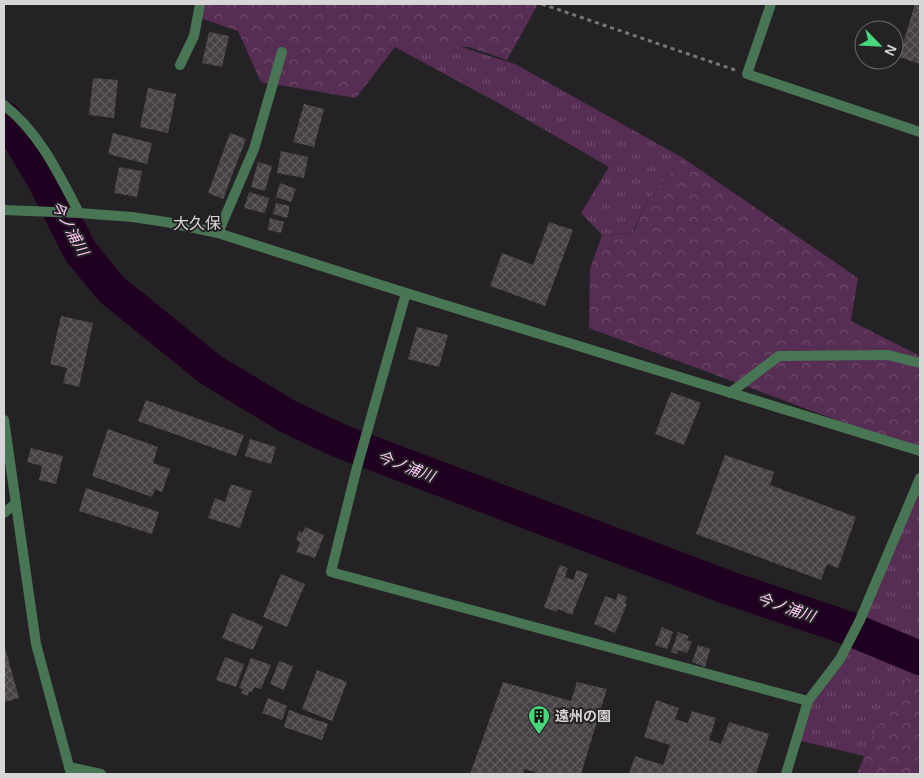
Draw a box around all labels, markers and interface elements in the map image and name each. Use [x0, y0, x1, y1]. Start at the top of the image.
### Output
north arrow [854, 20, 904, 70]
text: N [882, 42, 900, 58]
water label: 今ノ浦川 [48, 198, 93, 260]
district label: 大久保 [173, 215, 221, 232]
water label: 今ノ浦川 [375, 447, 439, 485]
water label: 今ノ浦川 [755, 589, 819, 625]
building icon: 遠州の園 [527, 704, 551, 735]
place label: 遠州の園 [555, 708, 611, 724]

